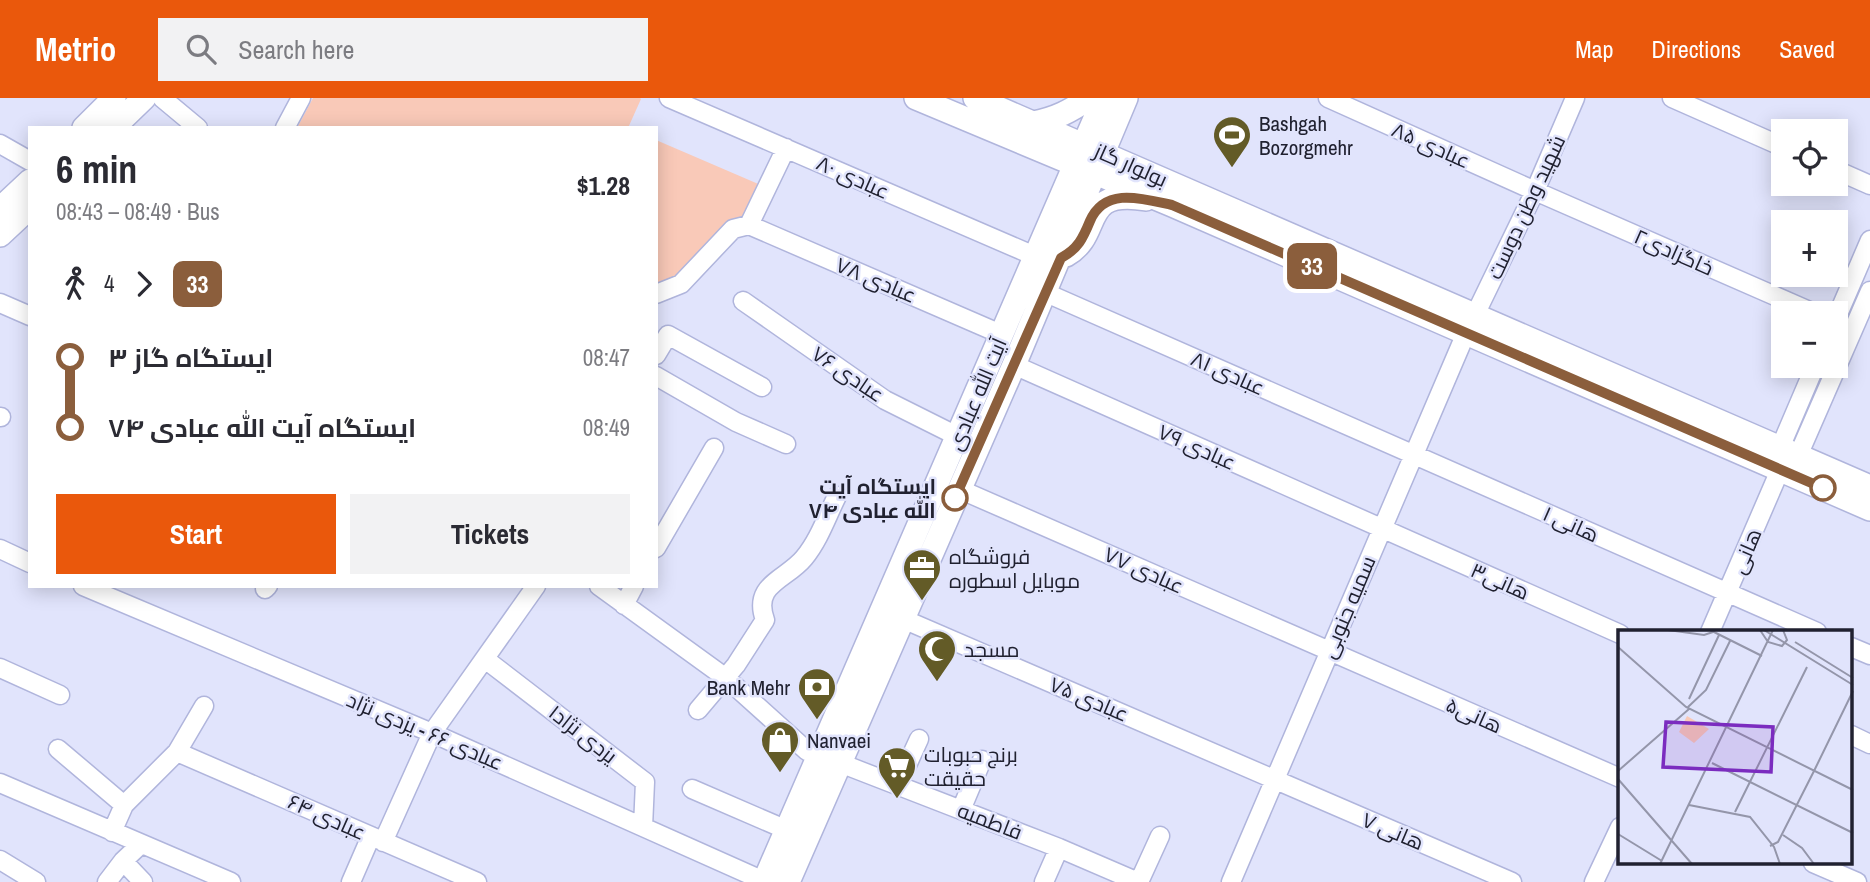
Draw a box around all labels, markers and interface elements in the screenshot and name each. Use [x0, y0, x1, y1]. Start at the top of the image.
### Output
search box [158, 18, 648, 81]
text: Metrio [35, 27, 116, 71]
icon: search [182, 30, 220, 68]
text: Search here [238, 32, 354, 67]
text: Map [1575, 33, 1613, 65]
text: Directions [1651, 33, 1741, 65]
text: Saved [1779, 33, 1835, 65]
place label: Bashgah Bozorgmehr [1259, 109, 1353, 162]
sports icon: Bashgah Bozorgmehr [1211, 114, 1253, 169]
street label: عبادی ۸۵ [1387, 115, 1475, 175]
map controls [1771, 119, 1848, 378]
button: locate [1771, 119, 1848, 196]
street label: شهید وطن دوست [1480, 130, 1572, 284]
street label: بولوار گاز [1089, 136, 1172, 194]
text: 6 min [56, 144, 137, 195]
street label: عبادی ۸۰ [812, 148, 894, 206]
text: $1.28 [577, 168, 630, 203]
text: 08:43 – 08:49 · Bus [56, 196, 220, 227]
button: + [1771, 210, 1848, 287]
street label: خاگزادی۲ [1630, 222, 1718, 282]
line badge: 33 [1280, 243, 1344, 289]
street label: عبادی ۷۸ [831, 250, 921, 310]
text: 33 [1301, 250, 1323, 282]
icon: walk [56, 265, 94, 303]
icon: forward [125, 265, 163, 303]
text: 4 [104, 268, 115, 299]
text: 33 [187, 268, 208, 300]
button: − [1771, 301, 1848, 378]
street label: آیت الله عبادی [940, 333, 1014, 455]
street label: عبادی ۷۶ [806, 339, 890, 409]
text: ایستگاه گاز ۳ [108, 340, 273, 375]
text: 08:47 [583, 342, 630, 373]
street label: عبادی ۸۱ [1186, 344, 1270, 402]
text: ایستگاه آیت الله عبادی ۷۴ [108, 410, 416, 445]
text: 08:49 [583, 412, 630, 443]
street label: عبادی ۷۹ [1153, 417, 1241, 477]
place label: ایستگاه آیت الله عبادی ۷۴ [809, 472, 936, 525]
unlabelled marker [1810, 475, 1836, 501]
marker: ایستگاه آیت الله عبادی ۷۴ [942, 485, 968, 511]
button: Start [56, 494, 336, 574]
button: Tickets [350, 494, 630, 574]
street label: هانی ۱ [1538, 499, 1604, 549]
street label: هانی [1723, 524, 1769, 578]
street label: عبادی ۷۷ [1099, 540, 1189, 600]
place label: فروشگاه موبایل اسطوره [949, 542, 1080, 595]
office icon: فروشگاه موبایل اسطوره [901, 547, 943, 602]
street label: سمیه جنوبی [1313, 551, 1383, 663]
street label: هانی۳ [1466, 555, 1534, 607]
mosque icon: مسجد [916, 628, 958, 683]
inset map [1618, 630, 1853, 864]
place label: مسجد [964, 635, 1019, 664]
bank icon: Bank Mehr [796, 666, 838, 721]
street label: عبادی ۷۵ [1045, 669, 1133, 729]
place label: Bank Mehr [707, 673, 790, 702]
street label: عبادی ۶۶ - یزدی نژاد [342, 685, 508, 777]
street label: هانی۵ [1441, 690, 1507, 740]
street label: یزدی نژاد۱ [543, 698, 624, 770]
shop icon: Nanvaei [759, 719, 801, 774]
place label: Nanvaei [807, 726, 871, 755]
place label: برنج حبوبات حقیقت [924, 740, 1018, 793]
supermarket icon: برنج حبوبات حقیقت [876, 745, 918, 800]
street label: عبادی ۶۴ [283, 787, 371, 847]
street label: فاطمیه [954, 795, 1026, 847]
street label: هانی ۷ [1357, 805, 1429, 857]

